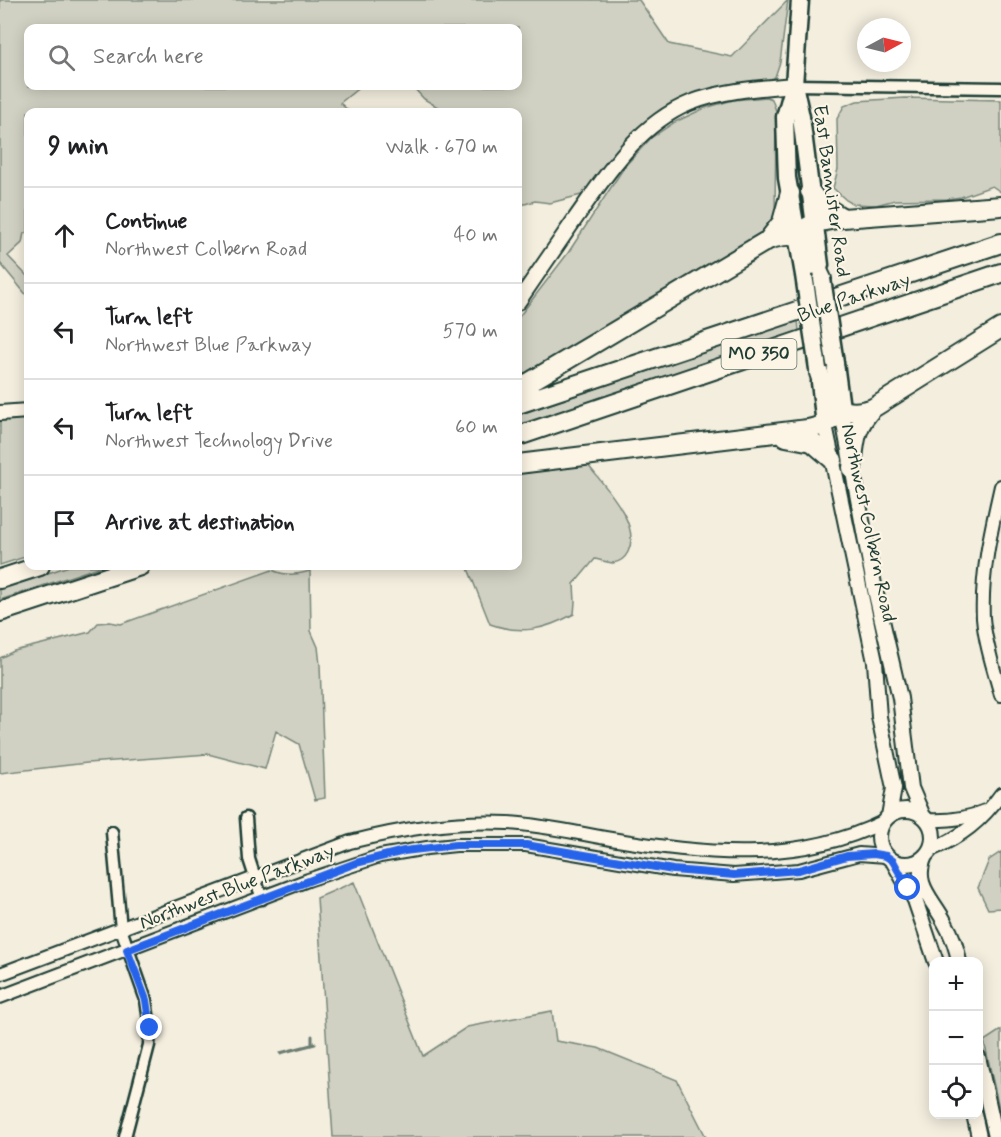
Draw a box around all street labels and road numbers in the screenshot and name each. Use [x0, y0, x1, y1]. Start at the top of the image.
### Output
street label: East Bannister Road [806, 103, 856, 279]
street label: Blue Parkway [794, 266, 914, 330]
road number: MO 350 [722, 339, 796, 369]
street label: Northwest Colbern Road [834, 421, 902, 625]
street label: Northwest Blue Parkway [136, 837, 338, 937]

